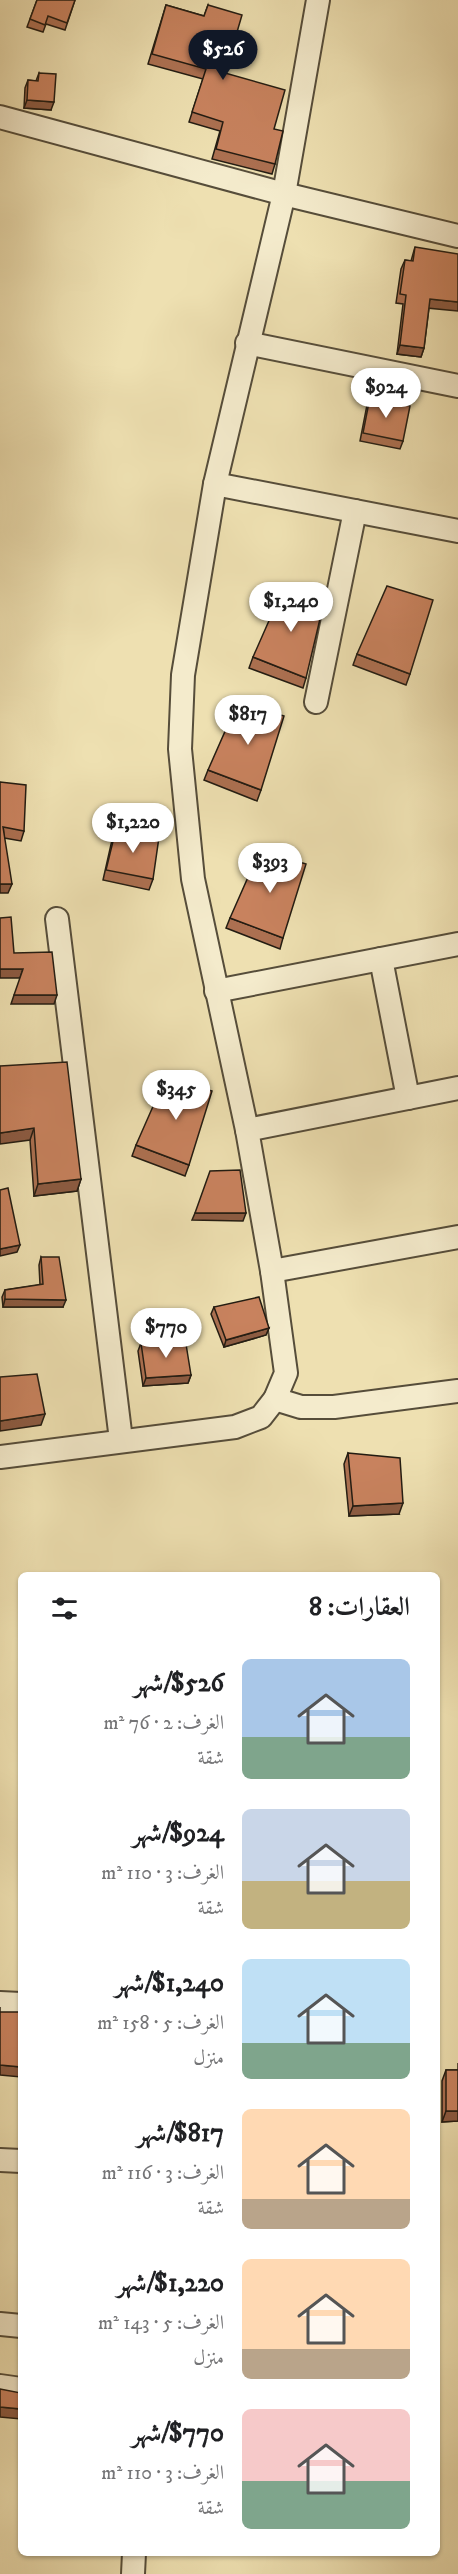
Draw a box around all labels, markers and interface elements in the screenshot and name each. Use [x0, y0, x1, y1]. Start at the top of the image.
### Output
pin: $526 [187, 30, 259, 81]
text: $526 [202, 37, 244, 62]
pin: $924 [350, 368, 422, 419]
text: $924 [365, 375, 407, 400]
pin: $1,240 [242, 582, 340, 633]
text: $1,240 [263, 589, 319, 614]
pin: $817 [212, 695, 284, 746]
text: $817 [229, 702, 267, 727]
pin: $1,220 [84, 803, 182, 854]
text: $1,220 [106, 810, 160, 835]
pin: $393 [234, 843, 306, 894]
text: $393 [252, 850, 288, 875]
pin: $345 [140, 1070, 212, 1121]
text: $345 [156, 1077, 196, 1102]
pin: $770 [130, 1308, 202, 1359]
text: $770 [145, 1315, 187, 1340]
text: العقارات: 8 [309, 1591, 410, 1624]
icon: filters [48, 1592, 81, 1625]
text: $526/شهر [134, 1667, 224, 1700]
icon: home [290, 1683, 362, 1755]
text: الغرف: 2 · 76 m² [104, 1711, 224, 1736]
text: شقة [198, 1746, 224, 1771]
text: $924/شهر [132, 1817, 224, 1850]
icon: home [290, 1833, 362, 1905]
text: الغرف: 3 · 110 m² [101, 1861, 224, 1886]
text: شقة [198, 1896, 224, 1921]
text: $1,240/شهر [115, 1967, 224, 2000]
icon: home [290, 1983, 362, 2055]
text: الغرف: 5 · 158 m² [97, 2011, 224, 2036]
text: منزل [193, 2046, 224, 2071]
text: $817/شهر [137, 2117, 224, 2150]
icon: home [290, 2133, 362, 2205]
text: الغرف: 3 · 116 m² [102, 2161, 224, 2186]
text: شقة [198, 2196, 224, 2221]
text: $1,220/شهر [117, 2267, 224, 2300]
icon: home [290, 2283, 362, 2355]
text: الغرف: 5 · 143 m² [98, 2311, 224, 2336]
text: منزل [193, 2346, 224, 2371]
text: $770/شهر [132, 2417, 224, 2450]
icon: home [290, 2433, 362, 2505]
text: الغرف: 3 · 110 m² [101, 2461, 224, 2486]
text: شقة [198, 2496, 224, 2521]

